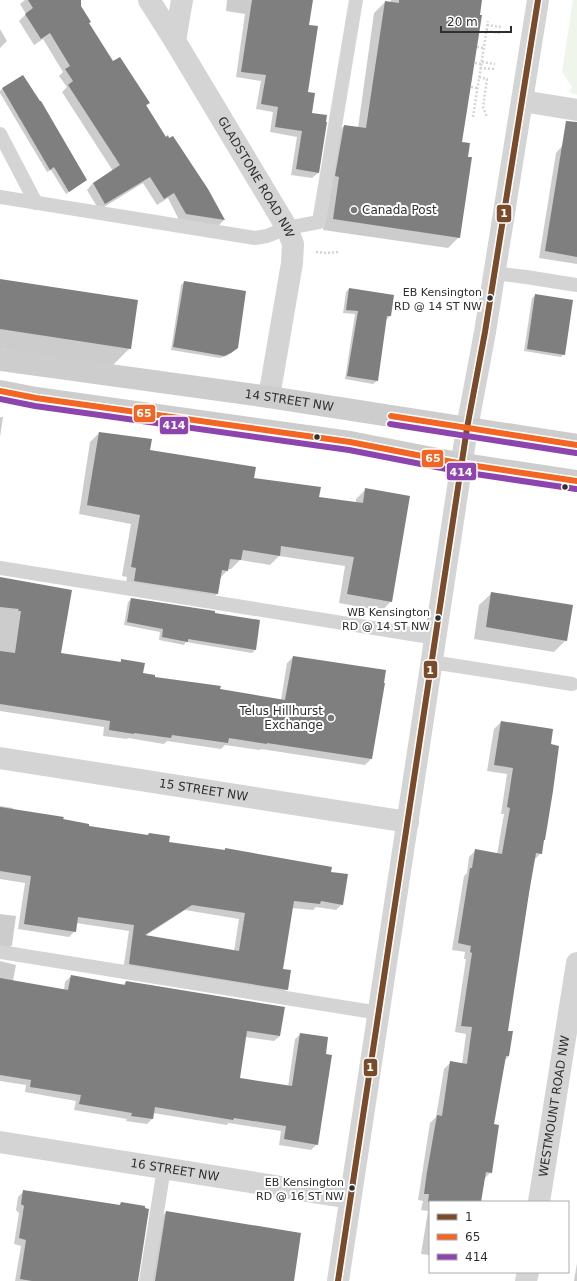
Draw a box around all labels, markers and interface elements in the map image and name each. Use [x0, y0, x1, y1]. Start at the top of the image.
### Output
scale bar [441, 8, 511, 34]
text: 20 m [447, 15, 478, 29]
street label: GLADSTONE ROAD NW [215, 114, 297, 240]
place label: Canada Post [362, 203, 437, 217]
line badge: 1 [496, 204, 512, 223]
marker: Canada Post [349, 205, 359, 215]
text: 1 [500, 207, 508, 220]
place label: EB Kensington RD @ 14 ST NW [394, 286, 482, 313]
marker: EB Kensington RD @ 14 ST NW [485, 293, 495, 303]
street label: 14 STREET NW [244, 387, 335, 414]
line badge: 65 [133, 404, 156, 423]
text: 65 [136, 407, 152, 420]
line badge: 414 [159, 416, 189, 435]
text: 414 [163, 419, 186, 432]
unlabelled marker [312, 432, 322, 442]
line badge: 65 [421, 449, 444, 468]
text: 65 [425, 452, 441, 465]
line badge: 414 [446, 462, 477, 481]
text: 414 [450, 466, 473, 479]
unlabelled marker [560, 482, 570, 492]
place label: WB Kensington RD @ 14 ST NW [342, 606, 430, 633]
marker: WB Kensington RD @ 14 ST NW [433, 613, 443, 623]
line badge: 1 [423, 660, 438, 679]
text: 1 [426, 664, 434, 677]
place label: Telus Hillhurst Exchange [238, 704, 323, 732]
marker: Telus Hillhurst Exchange [326, 713, 336, 723]
street label: 15 STREET NW [158, 776, 249, 804]
street label: WESTMOUNT ROAD NW [536, 1034, 572, 1178]
line badge: 1 [363, 1058, 378, 1077]
text: 1 [366, 1061, 374, 1074]
street label: 16 STREET NW [129, 1156, 220, 1184]
place label: EB Kensington RD @ 16 ST NW [256, 1176, 344, 1203]
marker: EB Kensington RD @ 16 ST NW [347, 1183, 357, 1193]
legend [429, 1201, 569, 1273]
text: 1 [465, 1210, 473, 1224]
text: 65 [465, 1230, 480, 1244]
text: 414 [465, 1250, 488, 1264]

